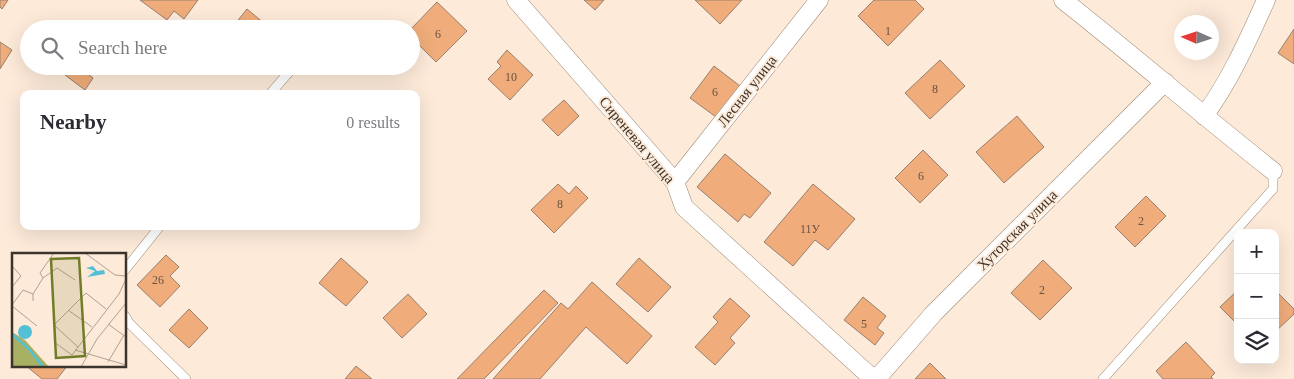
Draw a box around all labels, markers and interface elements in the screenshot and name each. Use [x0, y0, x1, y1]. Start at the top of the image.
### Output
north arrow [1174, 15, 1219, 60]
search box [20, 20, 420, 75]
house number: 1 [885, 24, 891, 38]
house number: 6 [435, 27, 441, 41]
icon: search [38, 34, 66, 62]
text: Search here [78, 37, 167, 58]
street label: Лесная улица [714, 52, 780, 130]
house number: 10 [505, 70, 517, 84]
house number: 8 [932, 82, 938, 96]
house number: 6 [712, 85, 718, 99]
street label: Сиреневая улица [596, 93, 678, 187]
text: Nearby [40, 110, 107, 134]
text: 0 results [346, 114, 400, 131]
house number: 6 [918, 169, 924, 183]
street label: Хуторская улица [974, 186, 1061, 273]
house number: 8 [557, 197, 563, 211]
house number: 2 [1138, 214, 1144, 228]
house number: 11У [800, 222, 821, 236]
map controls [1234, 229, 1279, 364]
button: + [1234, 229, 1279, 274]
inset map [12, 253, 126, 366]
house number: 26 [152, 273, 164, 287]
button: − [1234, 274, 1279, 319]
house number: 2 [1039, 283, 1045, 297]
house number: 5 [861, 317, 867, 331]
button: layers [1234, 319, 1279, 364]

